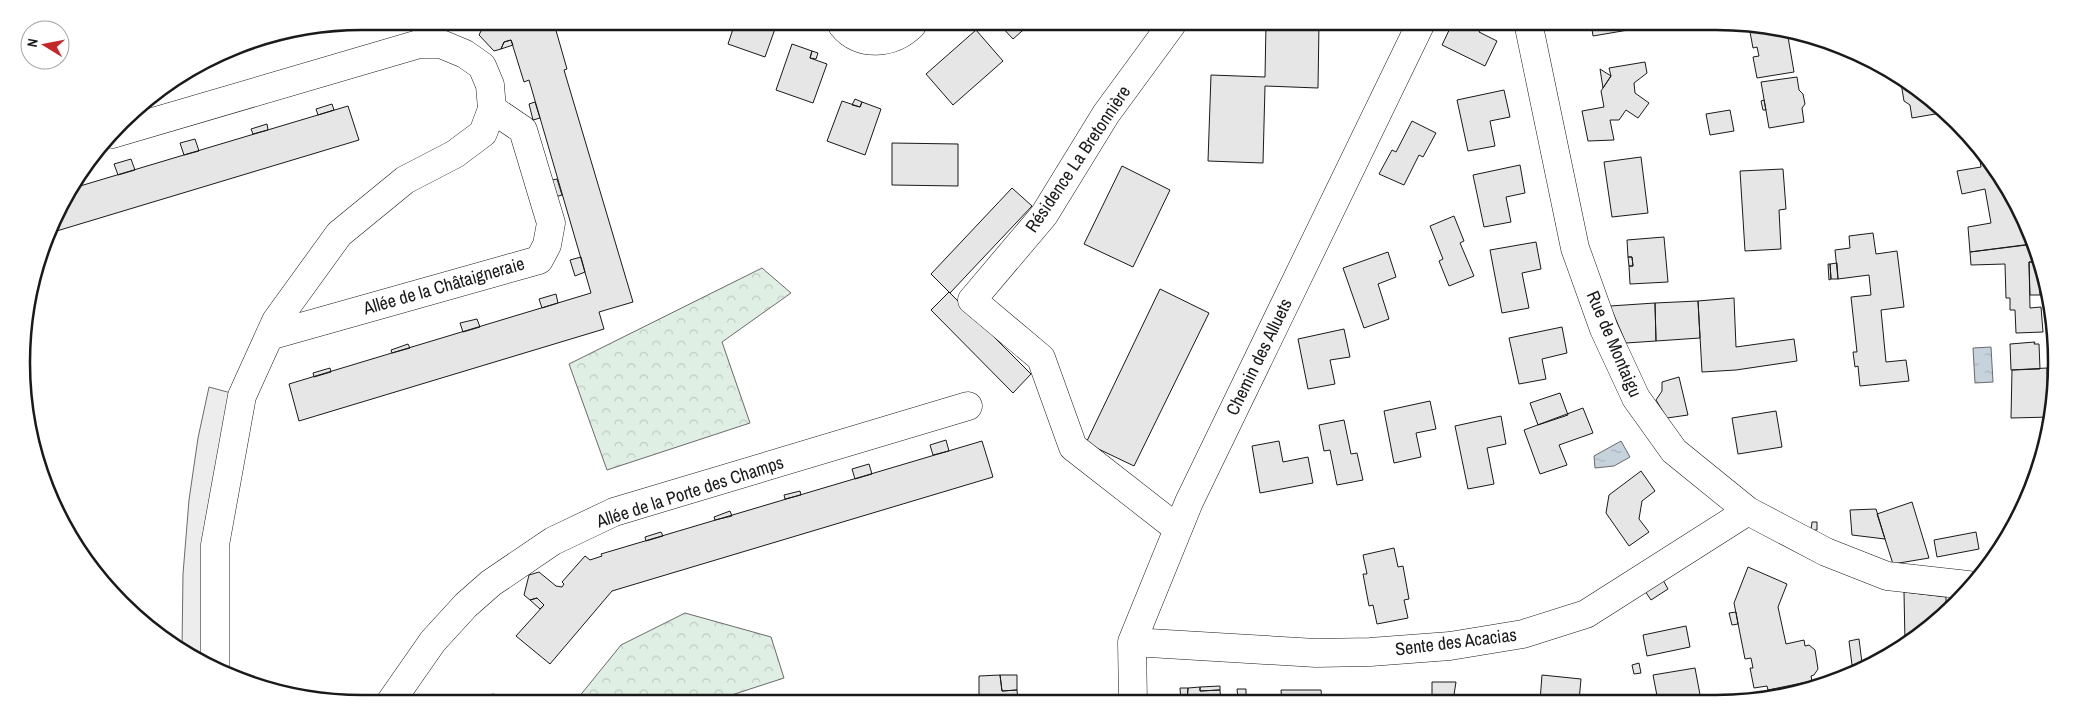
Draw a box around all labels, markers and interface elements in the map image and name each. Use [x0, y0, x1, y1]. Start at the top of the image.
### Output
north arrow [20, 20, 70, 70]
text: N [23, 37, 42, 48]
street label: Résidence La Bretonnière [1019, 80, 1136, 237]
street label: Allée de la Châtaigneraie [359, 251, 527, 321]
street label: Rue de Montaigu [1581, 287, 1648, 401]
street label: Chemin des Alluets [1219, 294, 1298, 419]
street label: Allée de la Porte des Champs [592, 449, 787, 534]
street label: Sente des Acacias [1394, 622, 1518, 661]

